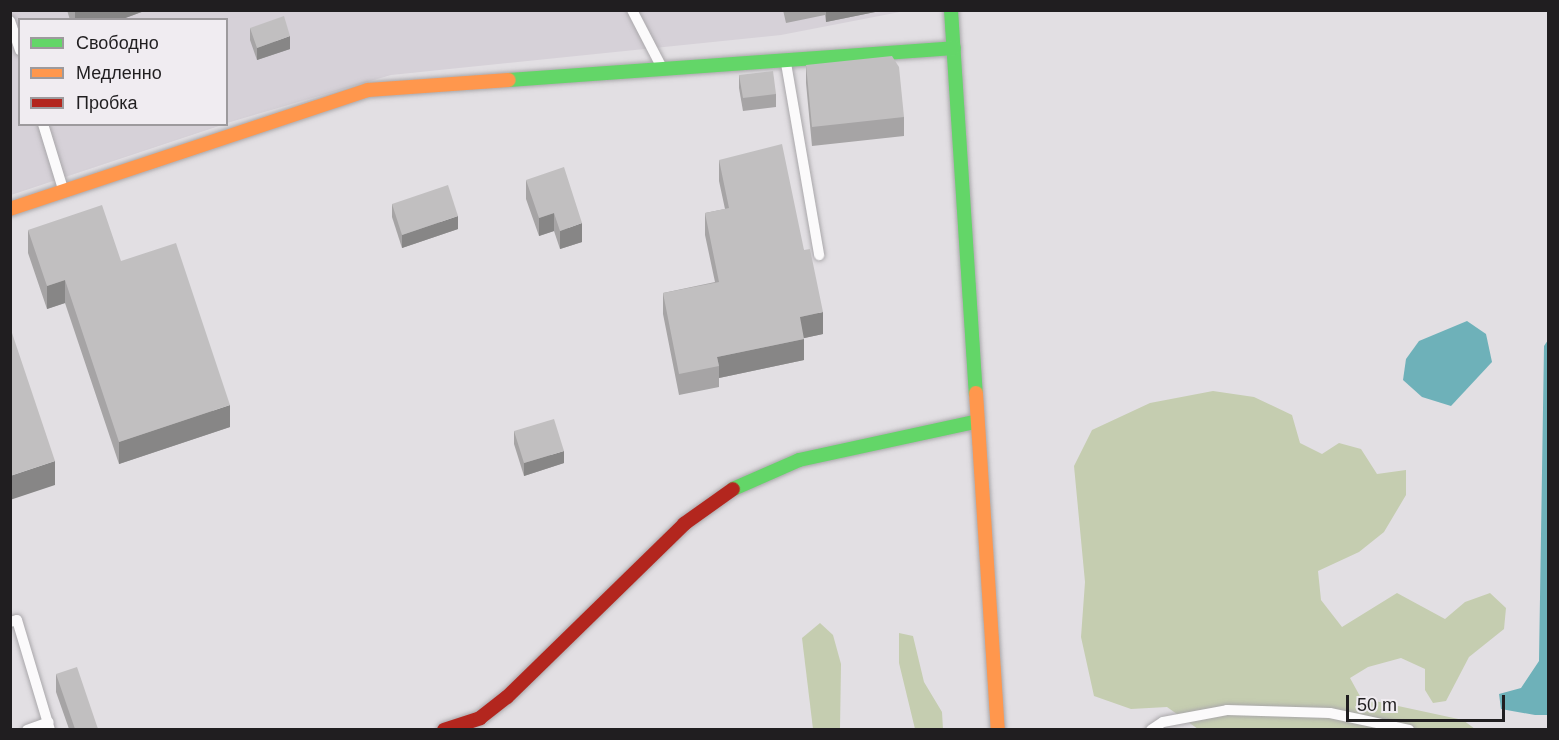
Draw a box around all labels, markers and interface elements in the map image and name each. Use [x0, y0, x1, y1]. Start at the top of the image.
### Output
legend [18, 18, 228, 126]
text: Свободно [76, 33, 159, 53]
text: Медленно [76, 63, 162, 83]
text: Пробка [76, 93, 138, 113]
scale bar [1349, 683, 1508, 721]
text: 50 m [1357, 695, 1397, 715]

